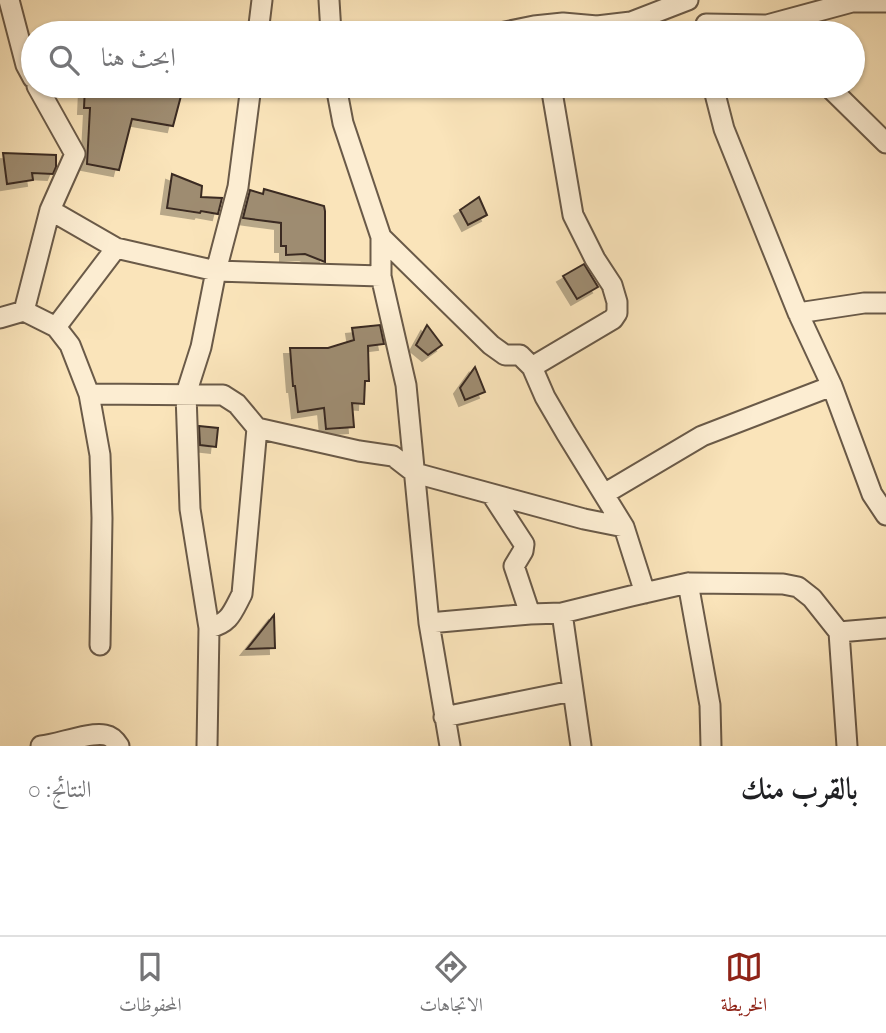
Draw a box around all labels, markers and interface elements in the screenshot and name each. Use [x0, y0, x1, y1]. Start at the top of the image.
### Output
search box [21, 21, 865, 98]
icon: search [45, 41, 83, 79]
text: ابحث هنا [101, 42, 176, 73]
text: بالقرب منك [741, 772, 858, 807]
text: النتائج: 0 [28, 776, 92, 803]
tab: المحفوظات [119, 948, 182, 1023]
tab: الاتجاهات [420, 948, 483, 1023]
tab: الخريطة [721, 948, 767, 1023]

